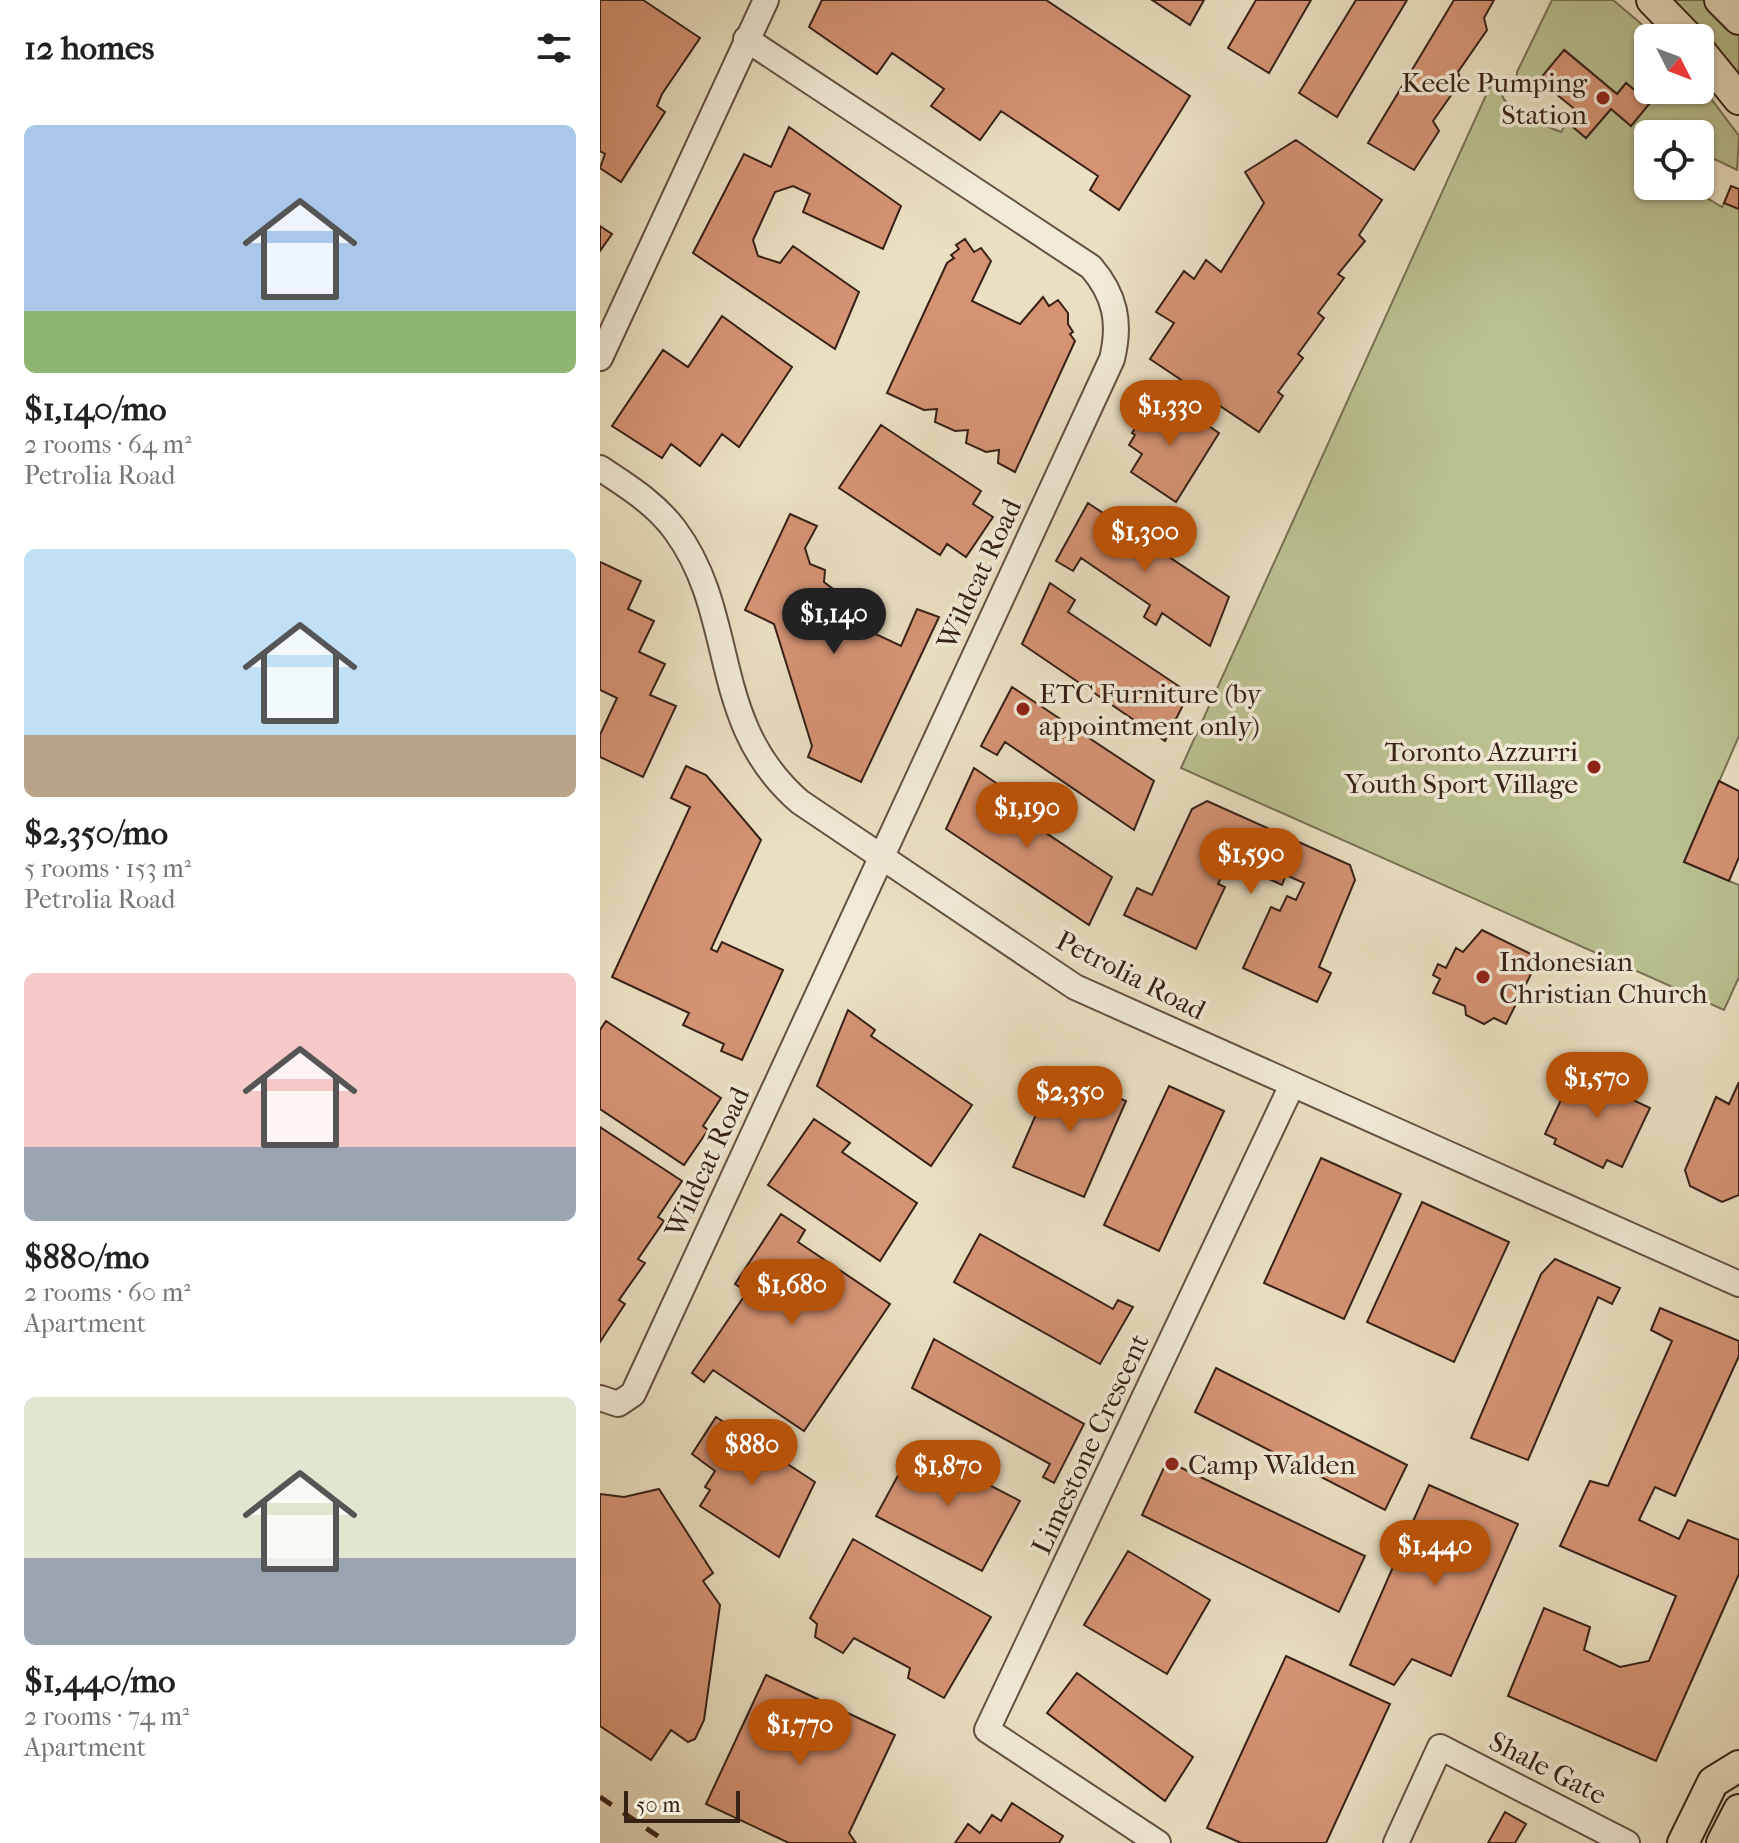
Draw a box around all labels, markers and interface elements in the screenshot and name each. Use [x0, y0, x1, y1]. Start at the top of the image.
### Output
north arrow [1634, 24, 1714, 104]
map controls [1634, 24, 1714, 200]
icon: filters [532, 26, 576, 70]
text: 12 homes [24, 28, 154, 68]
place label: Keele Pumping Station [1402, 66, 1588, 131]
marker: Keele Pumping Station [1594, 89, 1612, 107]
button: locate [1634, 120, 1714, 200]
icon: home [228, 177, 372, 321]
pin: $1,330 [1105, 380, 1235, 448]
text: $1,140/mo [24, 389, 167, 429]
text: $1,330 [1138, 390, 1202, 421]
text: 2 rooms · 64 m² [24, 429, 192, 460]
text: Petrolia Road [24, 460, 175, 491]
street label: Wildcat Road [929, 493, 1029, 655]
pin: $1,300 [1080, 506, 1210, 574]
text: $1,300 [1111, 516, 1179, 547]
pin: $1,140 [769, 588, 899, 656]
text: $1,140 [800, 598, 868, 629]
icon: home [228, 601, 372, 745]
place label: ETC Furniture (by appointment only) [1039, 677, 1262, 742]
marker: ETC Furniture (by appointment only) [1014, 700, 1032, 718]
place label: Toronto Azzurri Youth Sport Village [1344, 735, 1578, 800]
marker: Toronto Azzurri Youth Sport Village [1585, 758, 1603, 776]
pin: $1,190 [962, 782, 1092, 850]
text: $1,190 [994, 792, 1060, 823]
text: $2,350/mo [24, 813, 168, 853]
pin: $1,590 [1186, 828, 1316, 896]
text: $1,590 [1217, 838, 1285, 869]
text: 5 rooms · 153 m² [24, 853, 191, 884]
text: Petrolia Road [24, 884, 175, 915]
street label: Petrolia Road [1051, 923, 1212, 1027]
place label: Indonesian Christian Church [1499, 945, 1708, 1010]
marker: Indonesian Christian Church [1474, 968, 1492, 986]
icon: home [228, 1025, 372, 1169]
pin: $1,570 [1532, 1052, 1662, 1120]
text: $1,570 [1564, 1062, 1630, 1093]
pin: $2,350 [1005, 1066, 1135, 1134]
text: $2,350 [1035, 1076, 1105, 1107]
street label: Wildcat Road [657, 1081, 757, 1243]
text: $880/mo [24, 1237, 149, 1277]
pin: $1,680 [727, 1259, 857, 1327]
text: $1,680 [757, 1269, 827, 1300]
text: 2 rooms · 60 m² [24, 1277, 191, 1308]
text: Apartment [24, 1308, 146, 1339]
street label: Limestone Crescent [1024, 1329, 1156, 1559]
pin: $880 [705, 1419, 799, 1487]
text: $880 [725, 1429, 779, 1460]
pin: $1,870 [883, 1440, 1013, 1508]
place label: Camp Walden [1188, 1448, 1356, 1481]
icon: home [228, 1449, 372, 1593]
text: $1,870 [914, 1450, 982, 1481]
marker: Camp Walden [1163, 1455, 1181, 1473]
pin: $1,440 [1370, 1520, 1500, 1588]
text: $1,440 [1398, 1530, 1472, 1561]
text: $1,440/mo [24, 1661, 176, 1701]
pin: $1,770 [735, 1699, 865, 1767]
text: 2 rooms · 74 m² [24, 1701, 189, 1732]
text: $1,770 [767, 1709, 833, 1740]
street label: Shale Gate [1484, 1724, 1612, 1812]
text: Apartment [24, 1732, 146, 1763]
scale bar [624, 1787, 740, 1823]
text: 50 m [636, 1792, 681, 1818]

